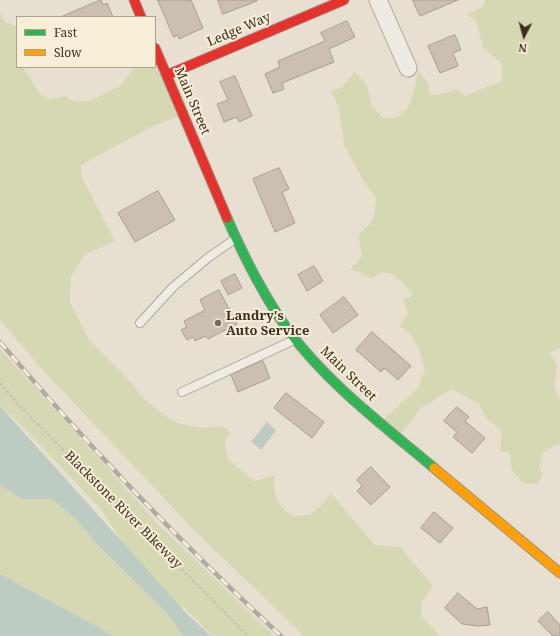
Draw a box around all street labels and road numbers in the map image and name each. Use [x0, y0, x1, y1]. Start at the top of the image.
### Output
street label: Ledge Way [205, 10, 273, 50]
street label: Main Street [171, 65, 213, 137]
street label: Main Street [317, 343, 379, 405]
street label: Blackstone River Bikeway [61, 448, 185, 572]

